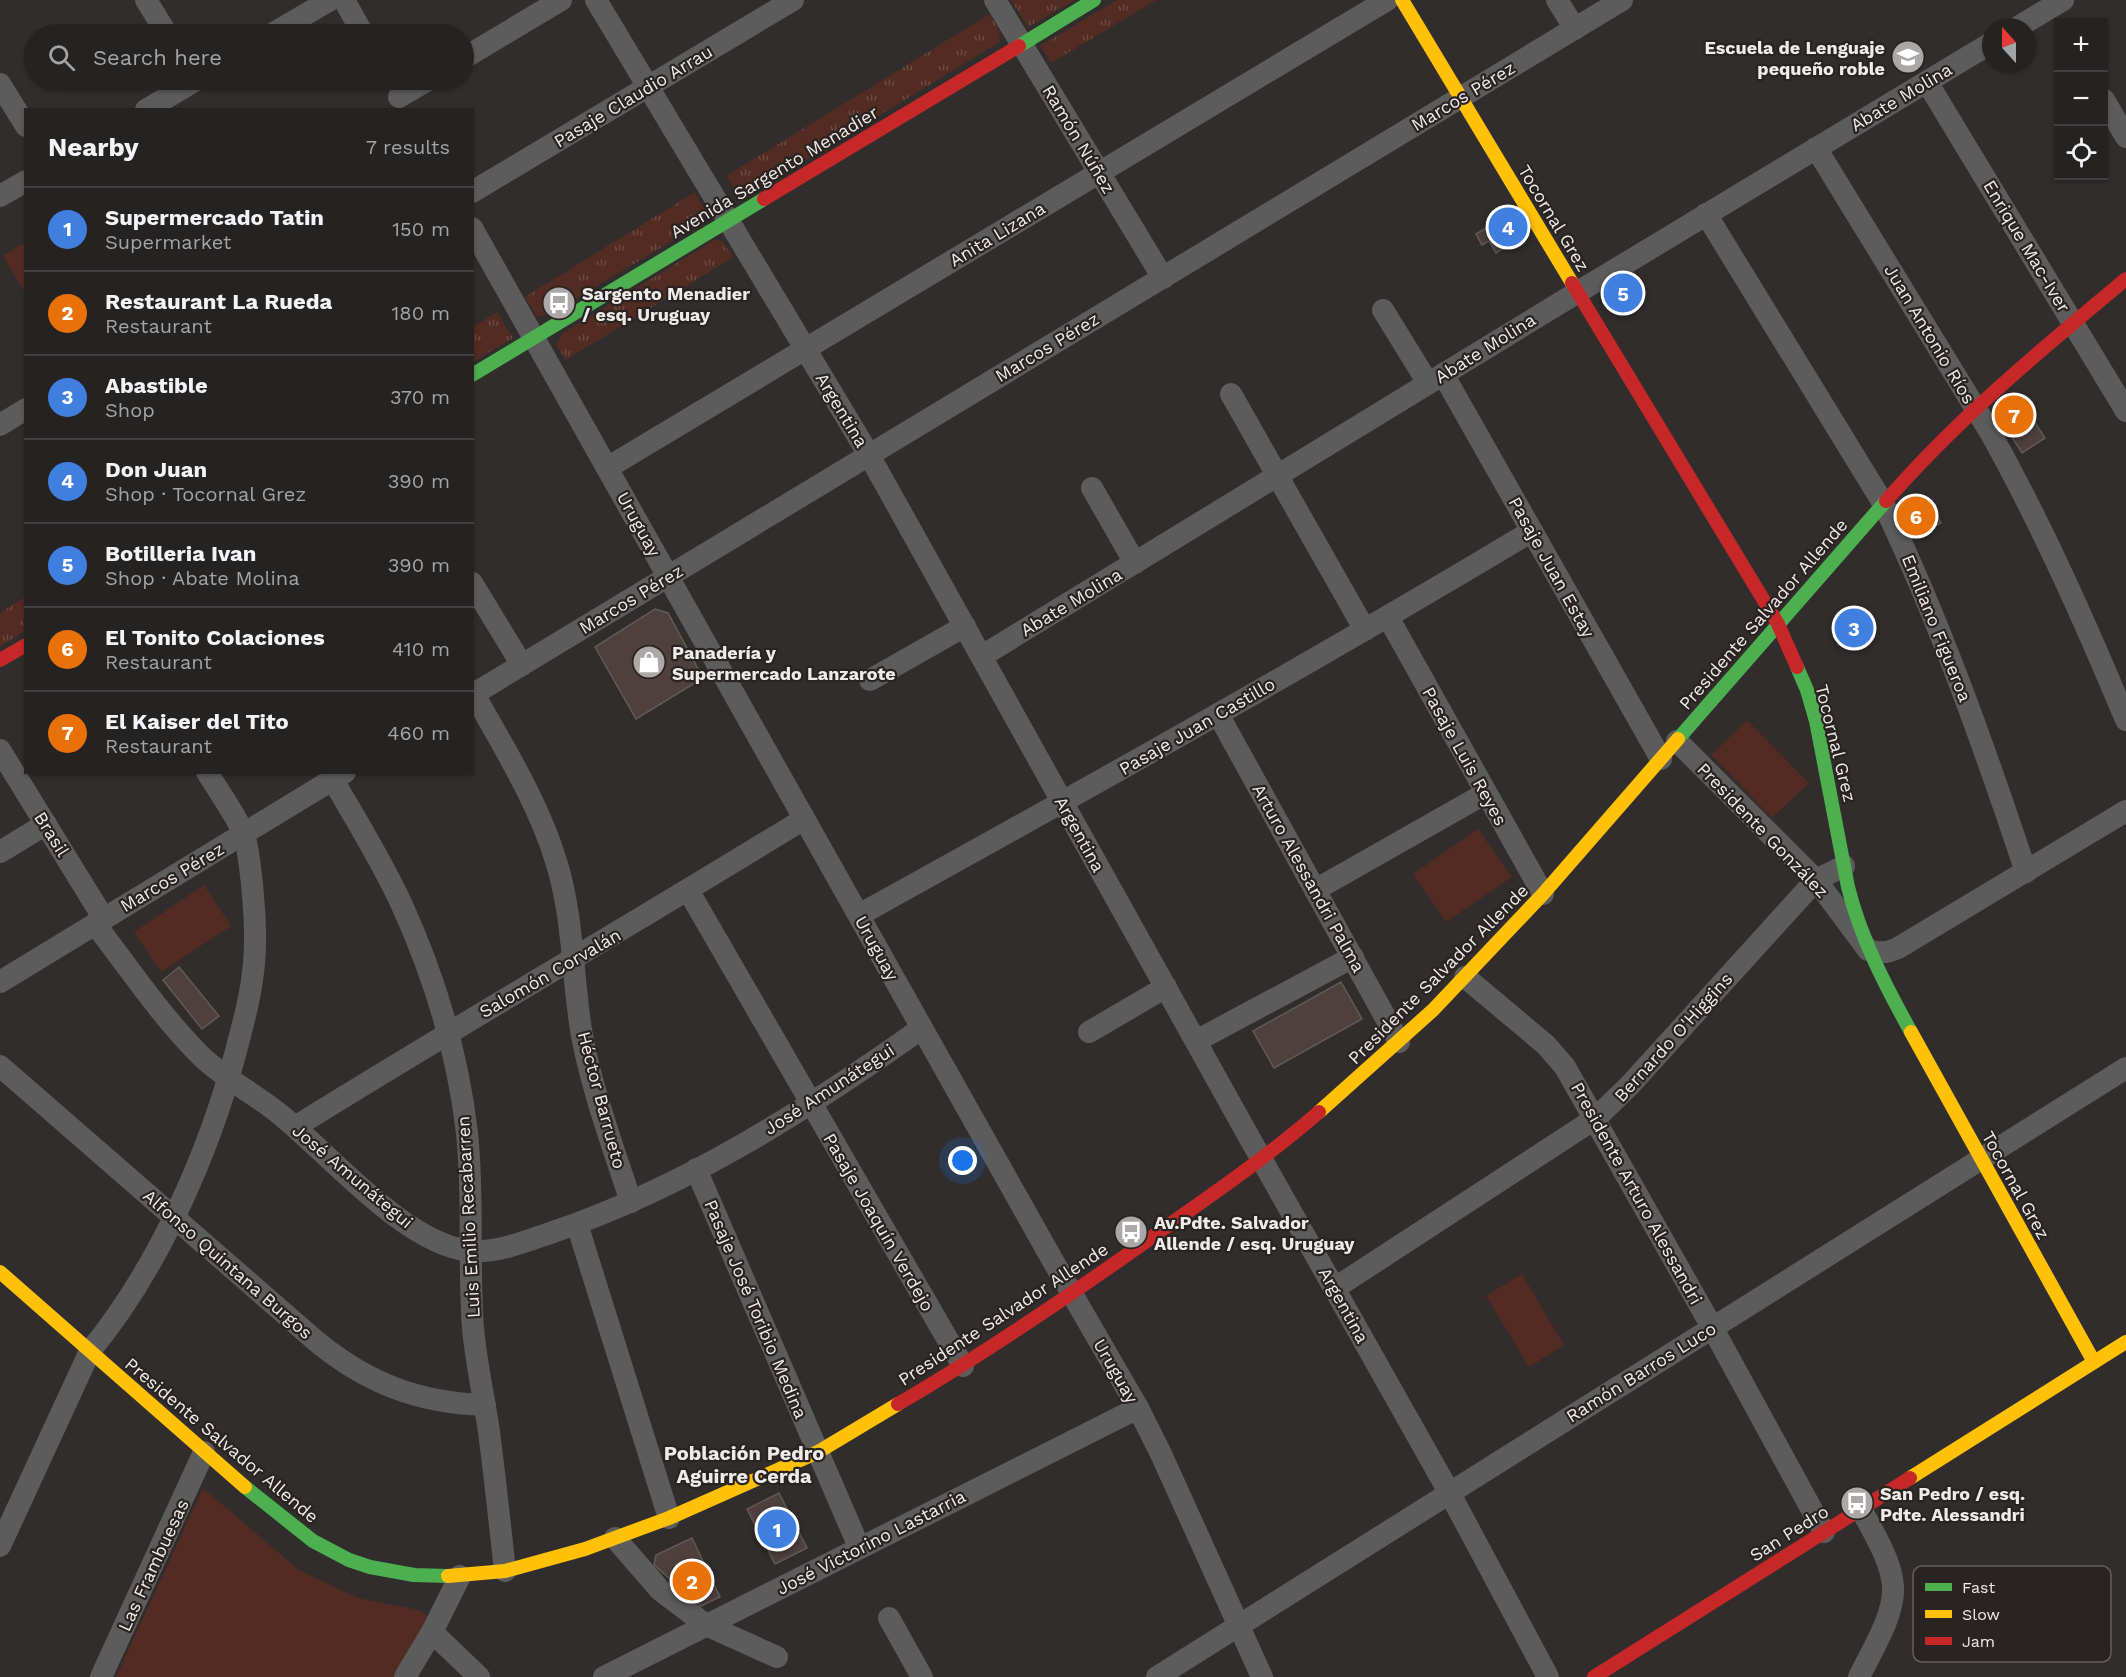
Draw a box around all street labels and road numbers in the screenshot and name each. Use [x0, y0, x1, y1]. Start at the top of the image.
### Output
street label: Pasaje Claudio Arrau [550, 40, 716, 152]
street label: Marcos Pérez [1407, 57, 1519, 135]
street label: Abate Molina [1846, 58, 1956, 136]
street label: Ramón Núñez [1038, 81, 1120, 197]
street label: Avenida Sargento Menadier [666, 102, 882, 242]
street label: Tocornal Grez [1514, 161, 1594, 275]
street label: Enrique Mac-Iver [1979, 176, 2075, 316]
street label: Anita Lizana [945, 197, 1049, 271]
street label: Juan Antonio Ríos [1880, 260, 1980, 408]
street label: Marcos Pérez [991, 308, 1103, 386]
street label: Abate Molina [1431, 309, 1539, 387]
street label: Argentina [812, 369, 872, 451]
street label: Uruguay [613, 488, 666, 561]
street label: Pasaje Juan Estay [1505, 493, 1600, 642]
street label: Presidente Salvador Allende [1674, 514, 1852, 714]
street label: Emiliano Figueroa [1898, 551, 1976, 705]
street label: Marcos Pérez [575, 560, 687, 638]
street label: Abate Molina [1016, 563, 1126, 641]
street label: Pasaje Juan Castillo [1115, 673, 1279, 779]
street label: Tocornal Grez [1811, 682, 1861, 804]
street label: Pasaje Luis Reyes [1418, 683, 1512, 829]
street label: Presidente González [1693, 758, 1833, 902]
street label: Arturo Alessandri Palma [1248, 780, 1370, 976]
street label: Argentina [1051, 792, 1109, 876]
street label: Brasil [30, 808, 74, 861]
street label: Marcos Pérez [116, 838, 228, 916]
street label: Presidente Salvador Allende [1344, 880, 1532, 1068]
street label: Uruguay [851, 912, 904, 985]
street label: Salomón Corvalán [476, 924, 624, 1022]
street label: Bernardo O'Higgins [1610, 968, 1736, 1106]
street label: Héctor Barrueto [574, 1029, 630, 1171]
street label: José Amunátegui [760, 1039, 898, 1139]
street label: Presidente Arturo Alessandri [1567, 1078, 1707, 1308]
street label: Luis Emilio Recabarren [452, 1115, 484, 1319]
street label: José Amunátegui [289, 1120, 417, 1232]
street label: Tocornal Grez [1978, 1127, 2054, 1243]
street label: Pasaje Joaquín Verdejo [819, 1129, 939, 1315]
street label: Alfonso Quintana Burgos [139, 1185, 317, 1343]
street label: Pasaje José Toribio Medina [700, 1196, 812, 1422]
street label: Presidente Salvador Allende [894, 1238, 1112, 1390]
street label: Argentina [1315, 1263, 1373, 1347]
street label: Ramón Barros Luco [1562, 1317, 1720, 1427]
street label: Uruguay [1089, 1335, 1143, 1407]
street label: Presidente Salvador Allende [121, 1353, 323, 1527]
street label: José Victorino Lastarria [773, 1485, 969, 1599]
street label: Las Frambuesas [113, 1496, 193, 1634]
street label: San Pedro [1746, 1500, 1832, 1566]

